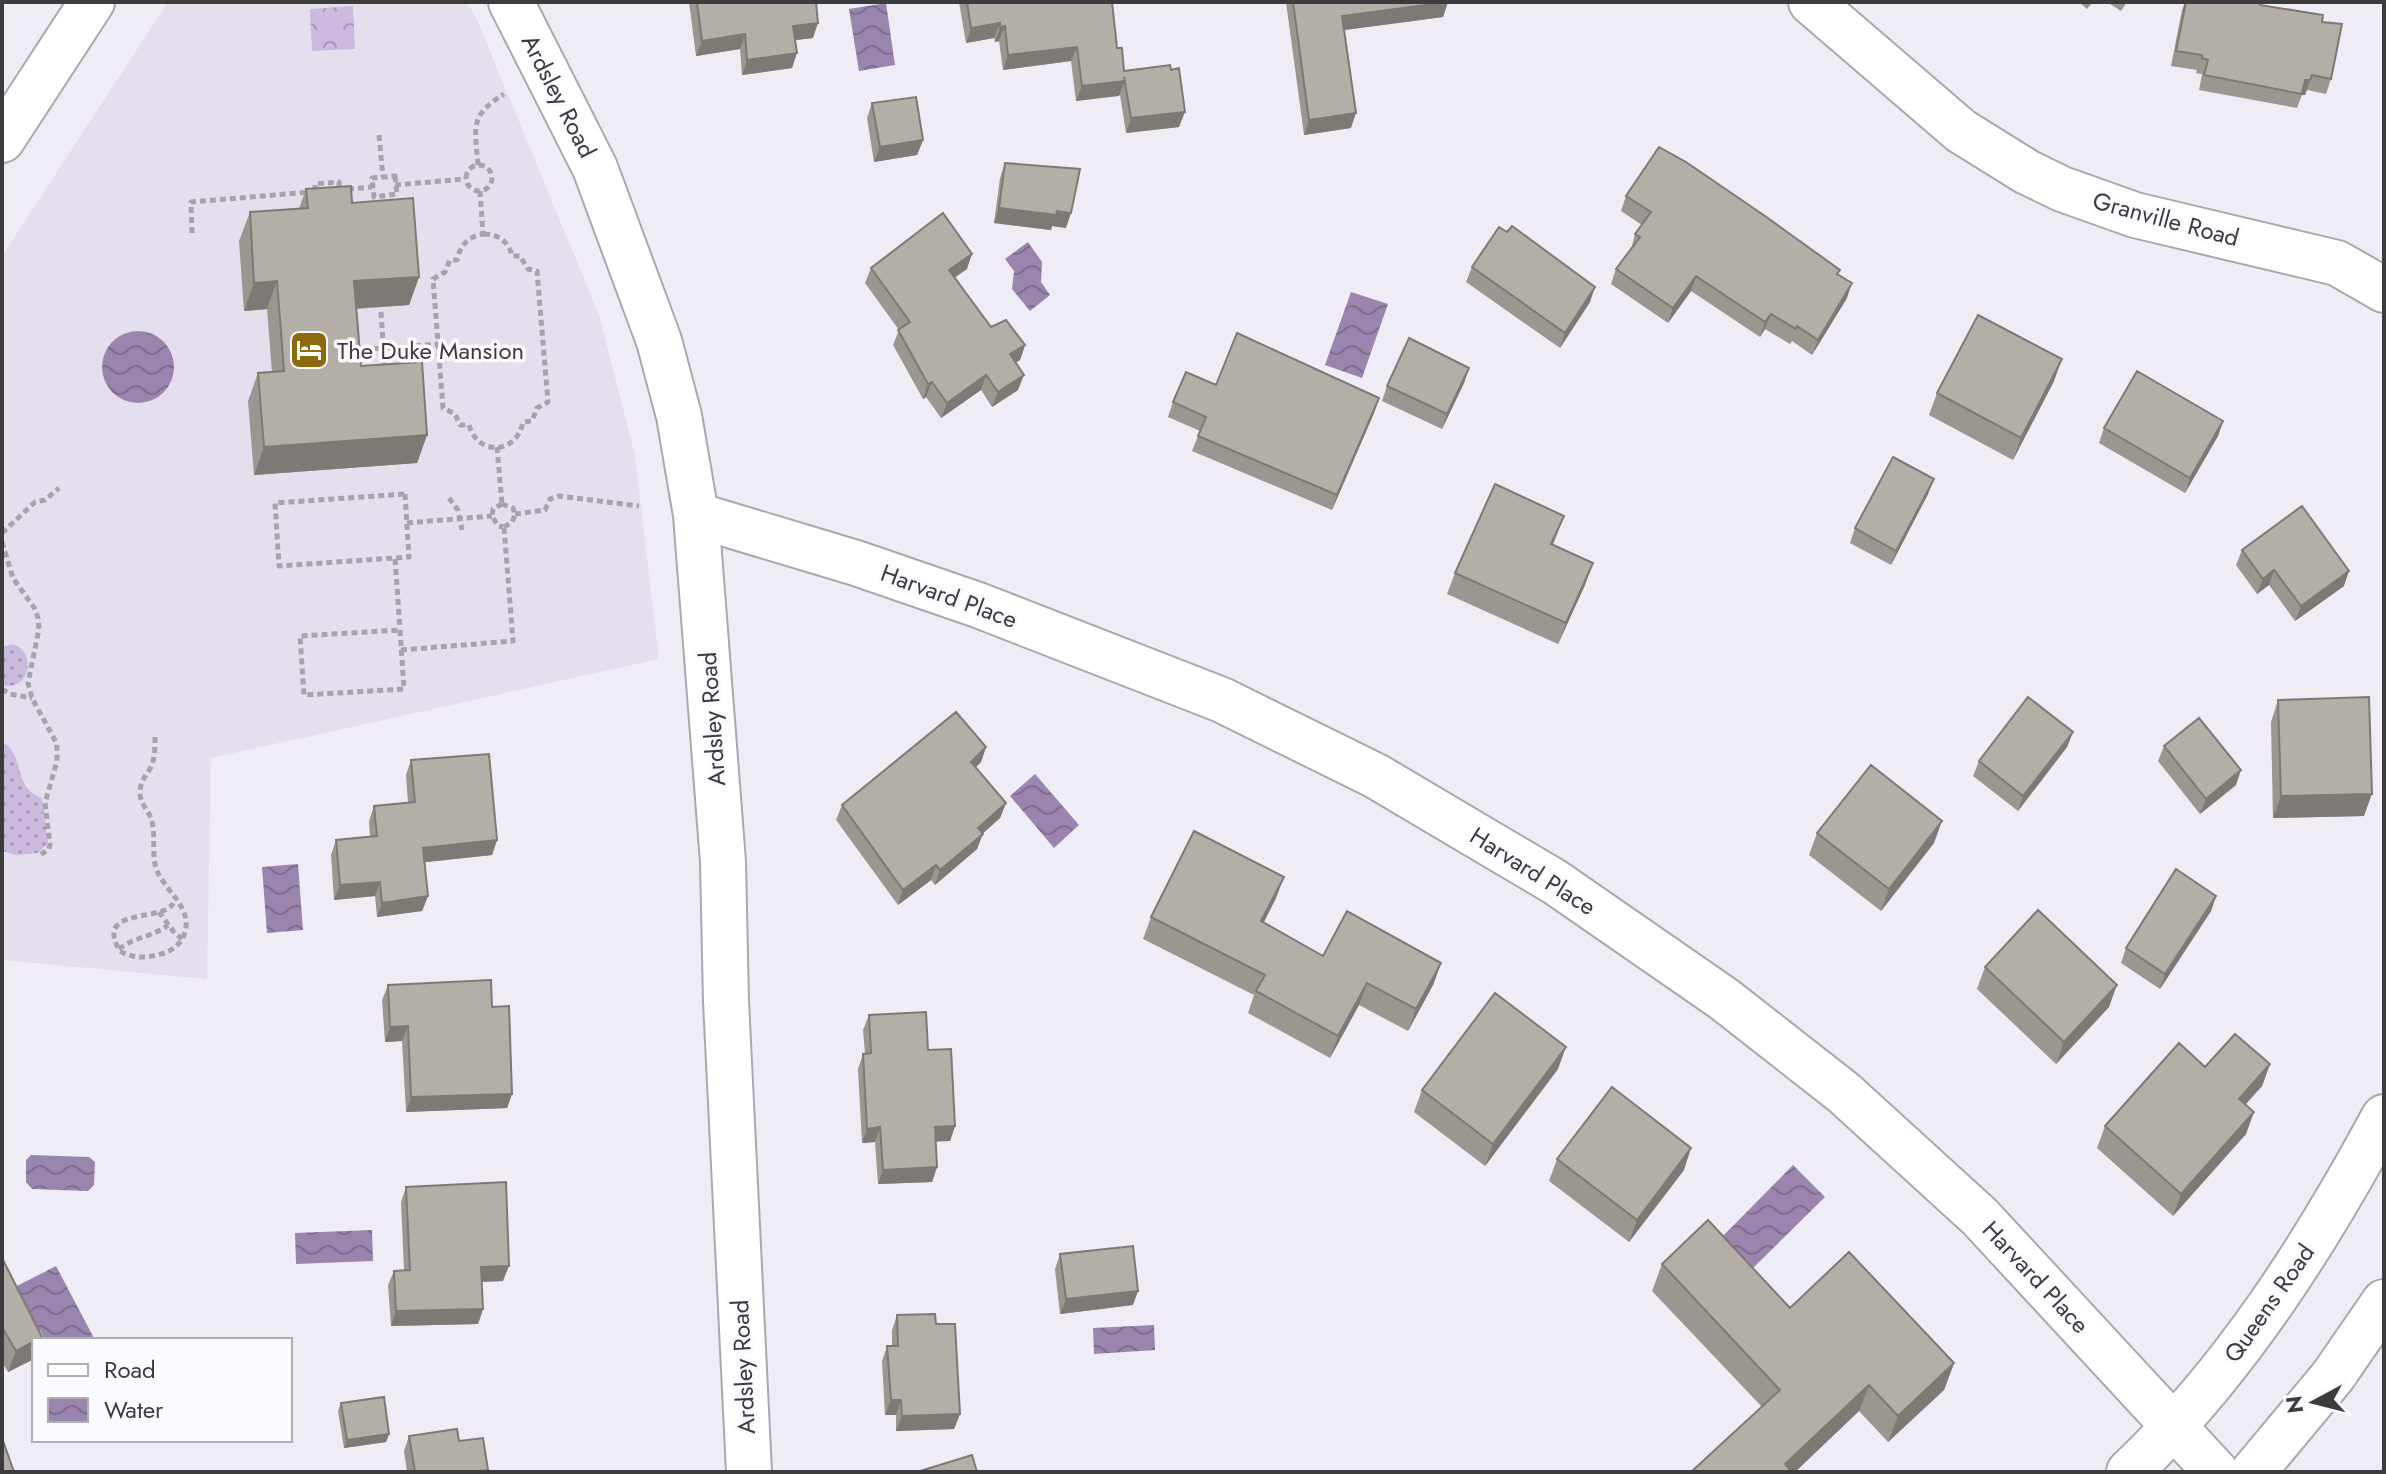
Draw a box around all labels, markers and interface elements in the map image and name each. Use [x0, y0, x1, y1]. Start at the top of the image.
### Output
street label: Ardsley Road [513, 28, 605, 164]
street label: Granville Road [2089, 183, 2243, 255]
hotel icon: The Duke Mansion [288, 329, 330, 371]
place label: The Duke Mansion [337, 333, 524, 368]
street label: Harvard Place [876, 555, 1022, 637]
street label: Ardsley Road [690, 651, 734, 787]
street label: Harvard Place [1463, 818, 1603, 924]
street label: Harvard Place [1974, 1213, 2098, 1341]
street label: Queens Road [2215, 1237, 2323, 1369]
street label: Ardsley Road [722, 1299, 764, 1435]
legend [32, 1338, 292, 1442]
text: Road [104, 1352, 156, 1387]
north arrow [2274, 1362, 2354, 1442]
text: Water [104, 1392, 164, 1427]
text: N [2277, 1394, 2311, 1415]

